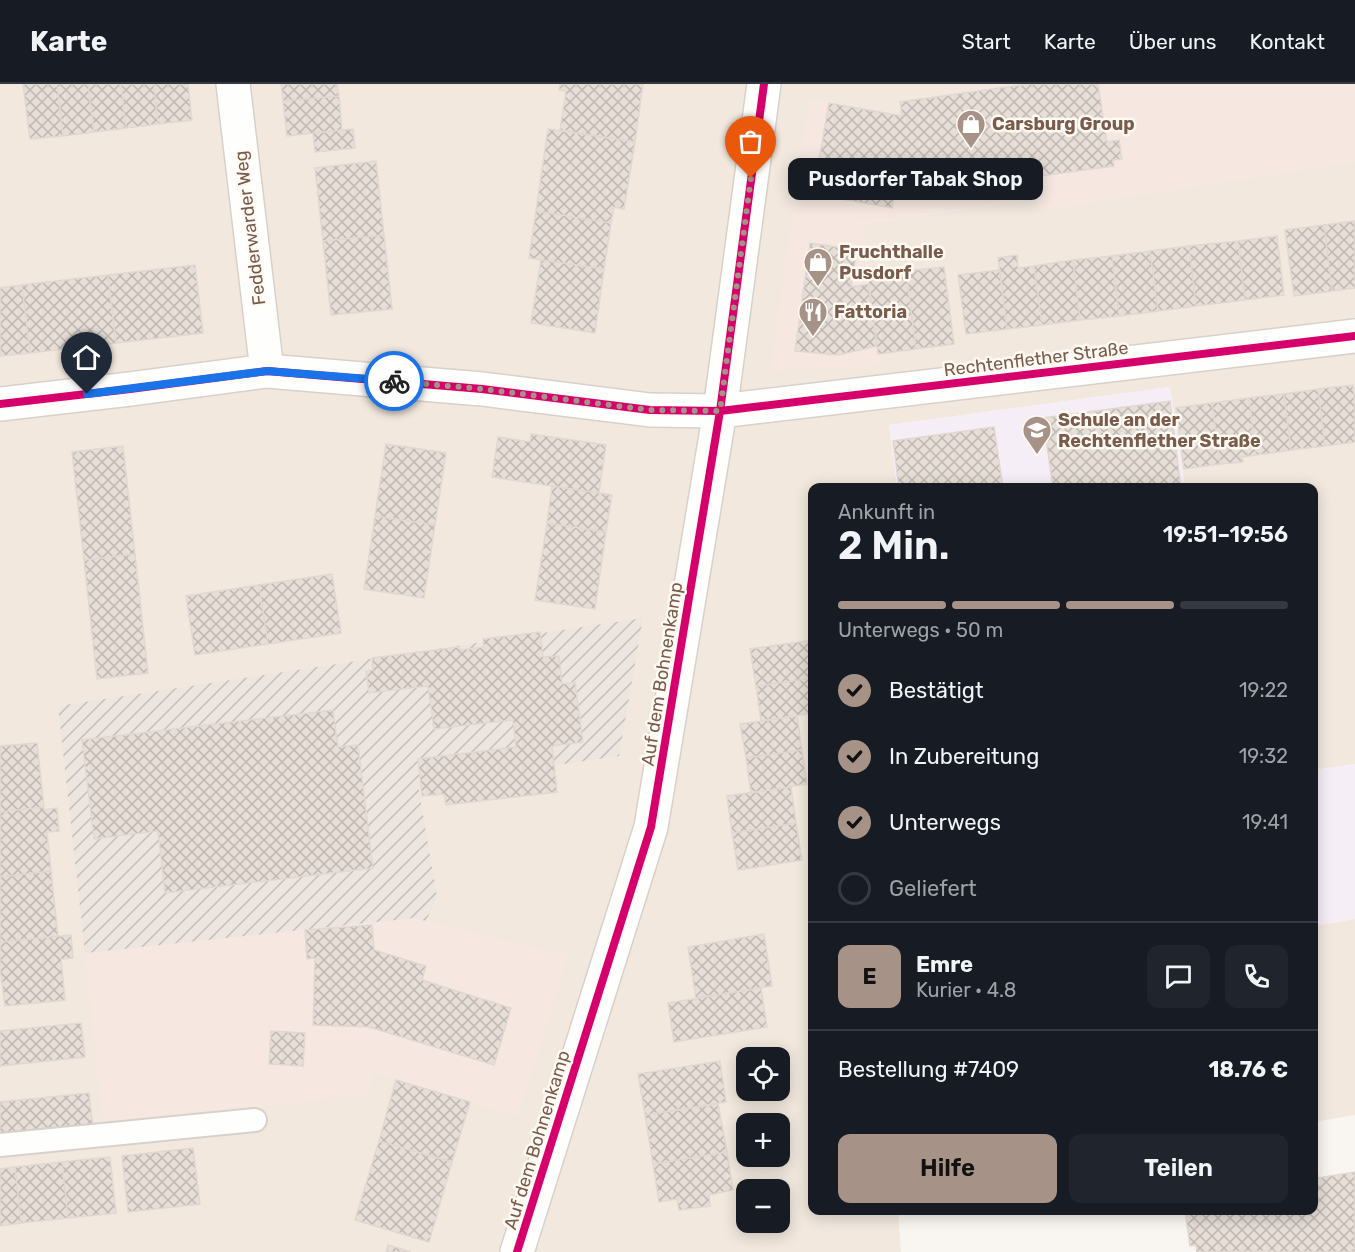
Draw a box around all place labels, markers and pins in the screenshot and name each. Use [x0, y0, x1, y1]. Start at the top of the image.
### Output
shop icon: Carsburg Group [955, 108, 987, 150]
place label: Carsburg Group [992, 113, 1135, 135]
pin [725, 116, 776, 178]
callout: Pusdorfer Tabak Shop [787, 157, 1042, 199]
place label: Fruchthalle Pusdorf [839, 241, 944, 284]
shop icon: Fruchthalle Pusdorf [802, 246, 834, 288]
restaurant icon: Fattoria [797, 296, 829, 338]
place label: Fattoria [834, 301, 907, 323]
pin [61, 332, 112, 394]
place label: Schule an der Rechtenflether Straße [1058, 409, 1261, 452]
school or university icon: Schule an der Rechtenflether Straße [1021, 414, 1053, 456]

